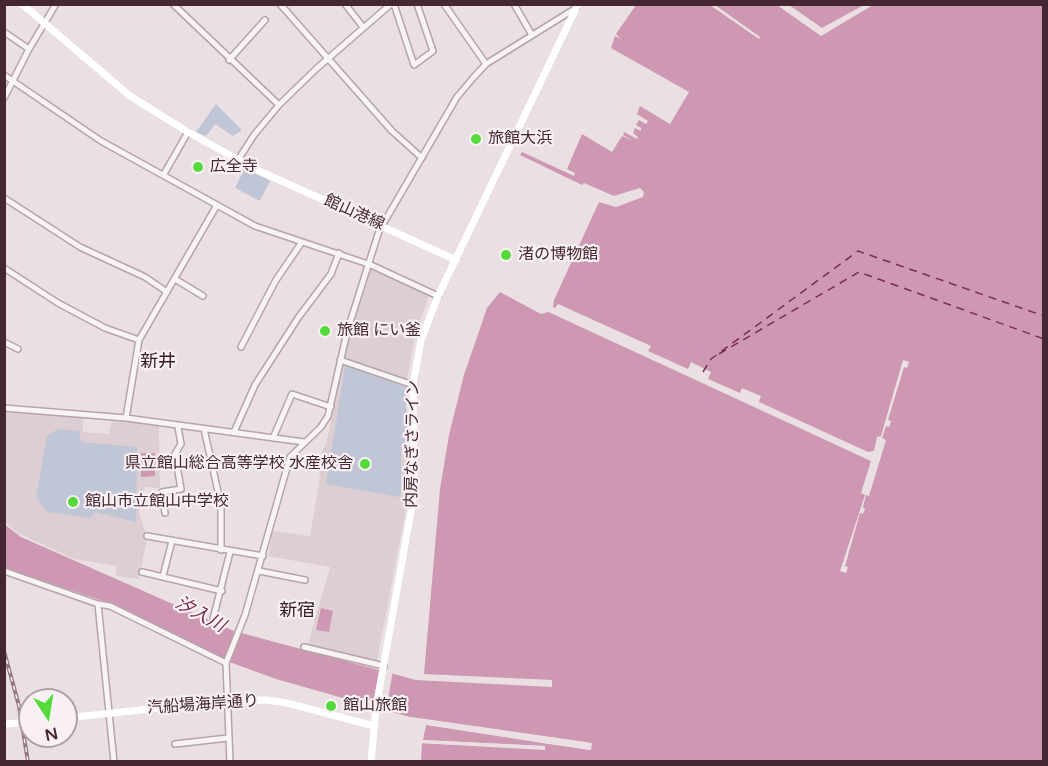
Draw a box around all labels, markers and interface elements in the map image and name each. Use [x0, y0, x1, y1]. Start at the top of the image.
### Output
place label: 旅館大浜 [488, 129, 552, 149]
marker: 旅館大浜 [469, 132, 483, 146]
place label: 広全寺 [210, 157, 258, 177]
marker: 広全寺 [191, 160, 205, 174]
street label: 館山港線 [321, 191, 387, 235]
place label: 渚の博物館 [518, 245, 598, 265]
marker: 渚の博物館 [499, 248, 513, 262]
place label: 旅館 にい釜 [337, 321, 421, 341]
marker: 旅館 にい釜 [318, 324, 332, 338]
district label: 新井 [140, 351, 176, 373]
street label: 内房なぎさライン [402, 380, 424, 508]
place label: 県立館山総合高等学校 水産校舎 [125, 454, 353, 474]
marker: 県立館山総合高等学校 水産校舎 [358, 457, 372, 471]
place label: 館山市立館山中学校 [85, 492, 229, 512]
marker: 館山市立館山中学校 [66, 495, 80, 509]
water label: 汐入川 [171, 592, 229, 638]
district label: 新宿 [279, 600, 315, 622]
north arrow [18, 688, 78, 748]
street label: 汽船場海岸通り [146, 692, 260, 718]
place label: 館山旅館 [343, 696, 407, 716]
marker: 館山旅館 [324, 699, 338, 713]
text: N [43, 723, 60, 745]

